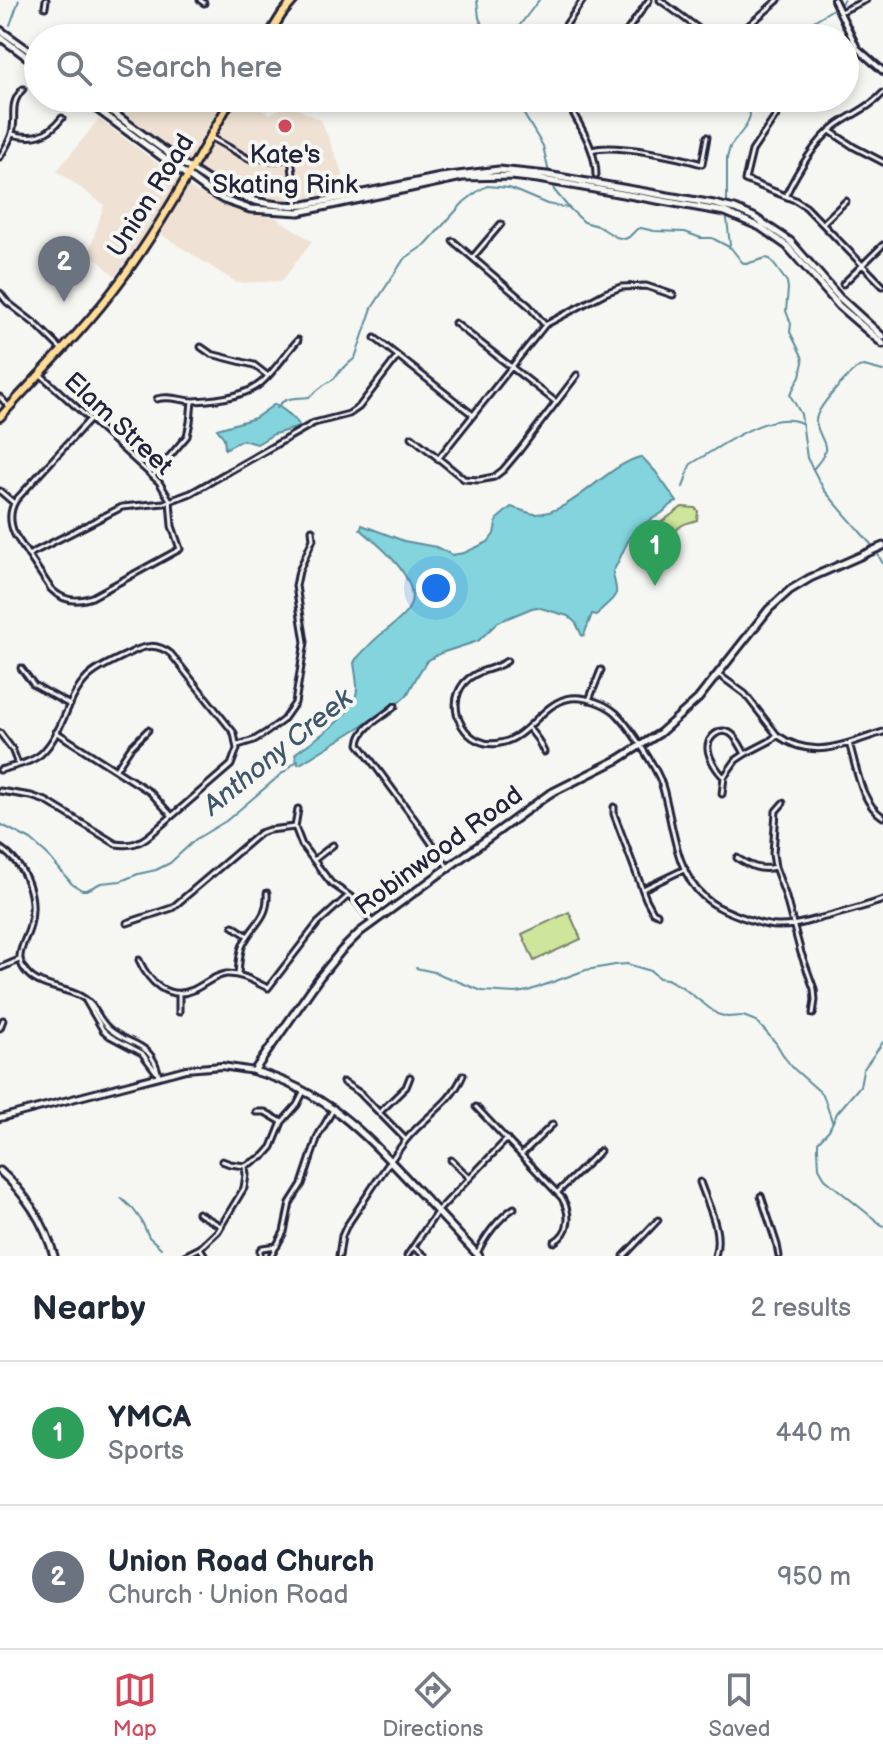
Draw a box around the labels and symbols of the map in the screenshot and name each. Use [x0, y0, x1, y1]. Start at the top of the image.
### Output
marker: Kate's Skating Rink [276, 117, 294, 135]
street label: Union Road [101, 129, 201, 263]
place label: Kate's Skating Rink [212, 140, 358, 201]
pin: 2 [38, 236, 90, 302]
street label: Elam Street [57, 366, 179, 482]
pin: 1 [629, 520, 681, 586]
your location [416, 568, 456, 608]
water label: Anthony Creek [195, 681, 360, 824]
street label: Robinwood Road [349, 780, 529, 923]

